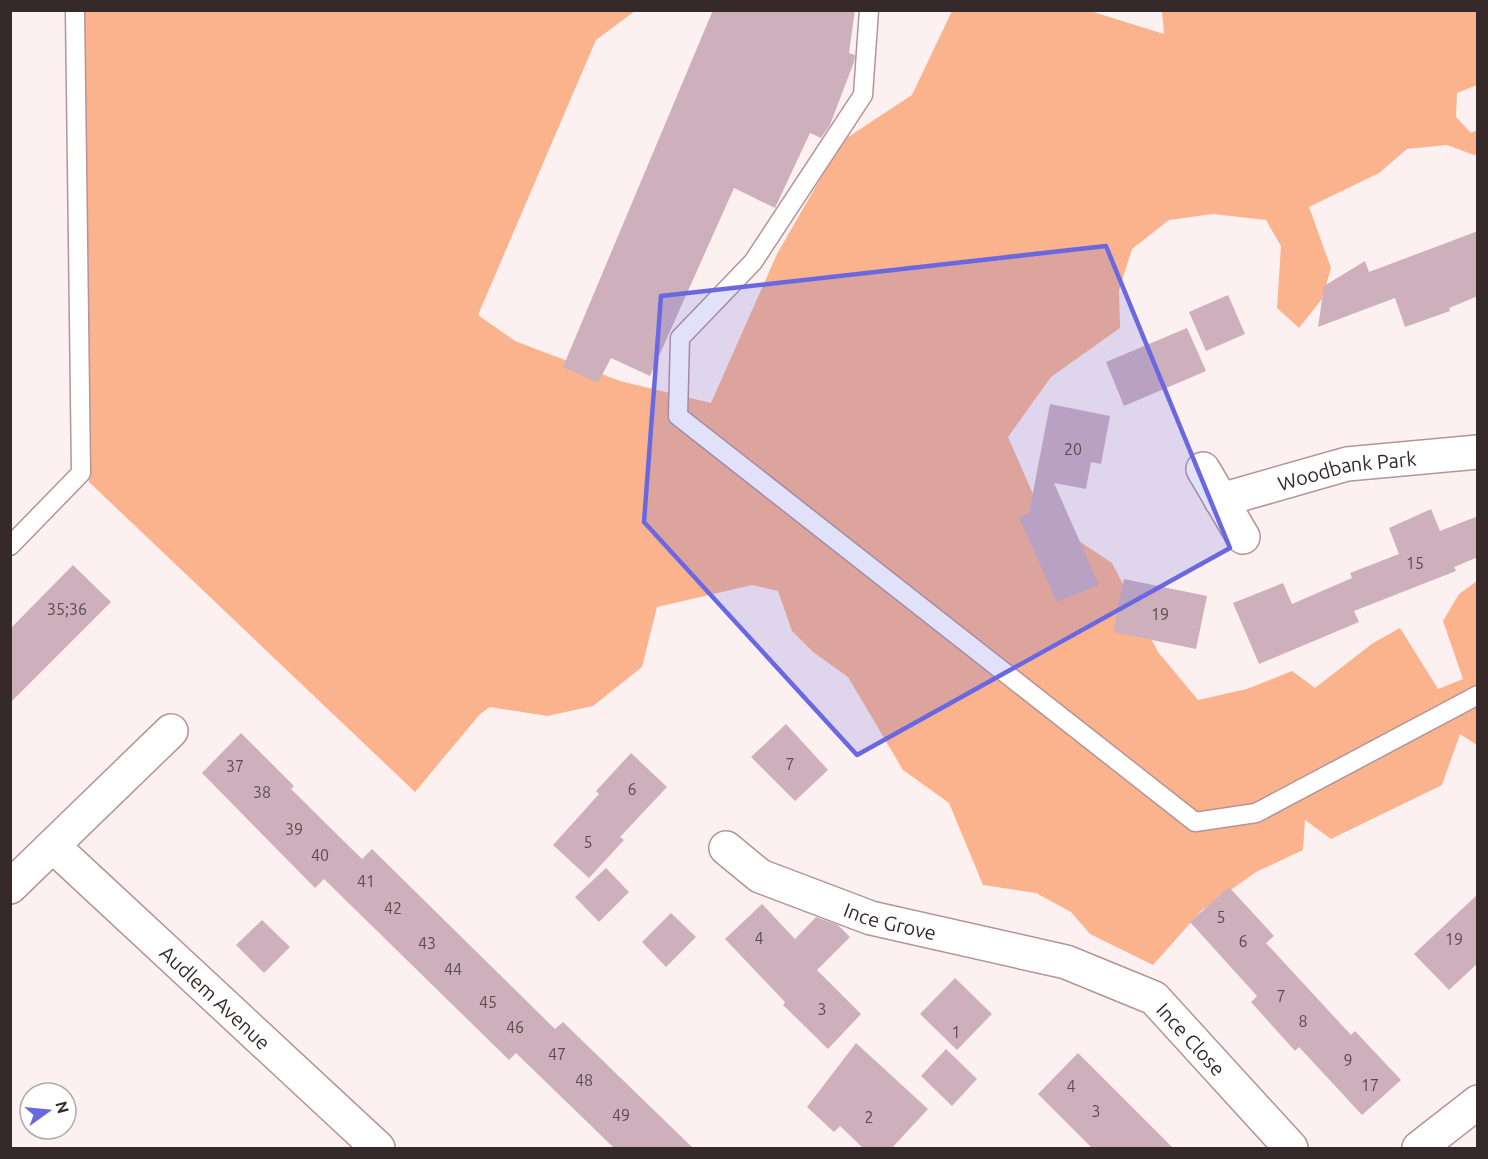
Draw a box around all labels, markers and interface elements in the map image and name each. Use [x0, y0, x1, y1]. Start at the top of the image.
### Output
house number: 20 [1064, 440, 1082, 458]
street label: Woodbank Park [1275, 446, 1417, 495]
house number: 15 [1406, 554, 1424, 572]
house number: 35;36 [47, 600, 87, 618]
house number: 19 [1151, 605, 1169, 623]
house number: 7 [785, 755, 795, 773]
house number: 37 [226, 757, 244, 775]
house number: 6 [627, 780, 637, 798]
house number: 38 [253, 783, 271, 801]
house number: 39 [285, 820, 303, 838]
house number: 5 [583, 833, 593, 851]
house number: 40 [311, 846, 329, 864]
house number: 41 [357, 872, 375, 890]
street label: Ince Grove [841, 897, 939, 944]
house number: 42 [384, 899, 402, 917]
house number: 5 [1216, 908, 1226, 926]
house number: 4 [754, 929, 764, 947]
house number: 19 [1445, 930, 1463, 948]
house number: 6 [1238, 932, 1248, 950]
house number: 43 [418, 934, 436, 952]
street label: Audlem Avenue [156, 940, 275, 1054]
house number: 44 [444, 960, 462, 978]
house number: 7 [1276, 987, 1286, 1005]
house number: 45 [479, 993, 497, 1011]
street label: Ince Close [1152, 998, 1230, 1080]
house number: 3 [817, 1000, 827, 1018]
house number: 8 [1298, 1012, 1308, 1030]
house number: 46 [506, 1018, 524, 1036]
house number: 1 [951, 1023, 961, 1041]
house number: 47 [548, 1045, 566, 1063]
house number: 9 [1343, 1051, 1353, 1069]
house number: 48 [575, 1071, 593, 1089]
house number: 17 [1361, 1076, 1379, 1094]
house number: 4 [1066, 1077, 1076, 1095]
north arrow [18, 1081, 78, 1141]
text: N [52, 1099, 73, 1115]
house number: 3 [1091, 1102, 1101, 1120]
house number: 49 [612, 1106, 630, 1124]
house number: 2 [864, 1108, 874, 1126]

